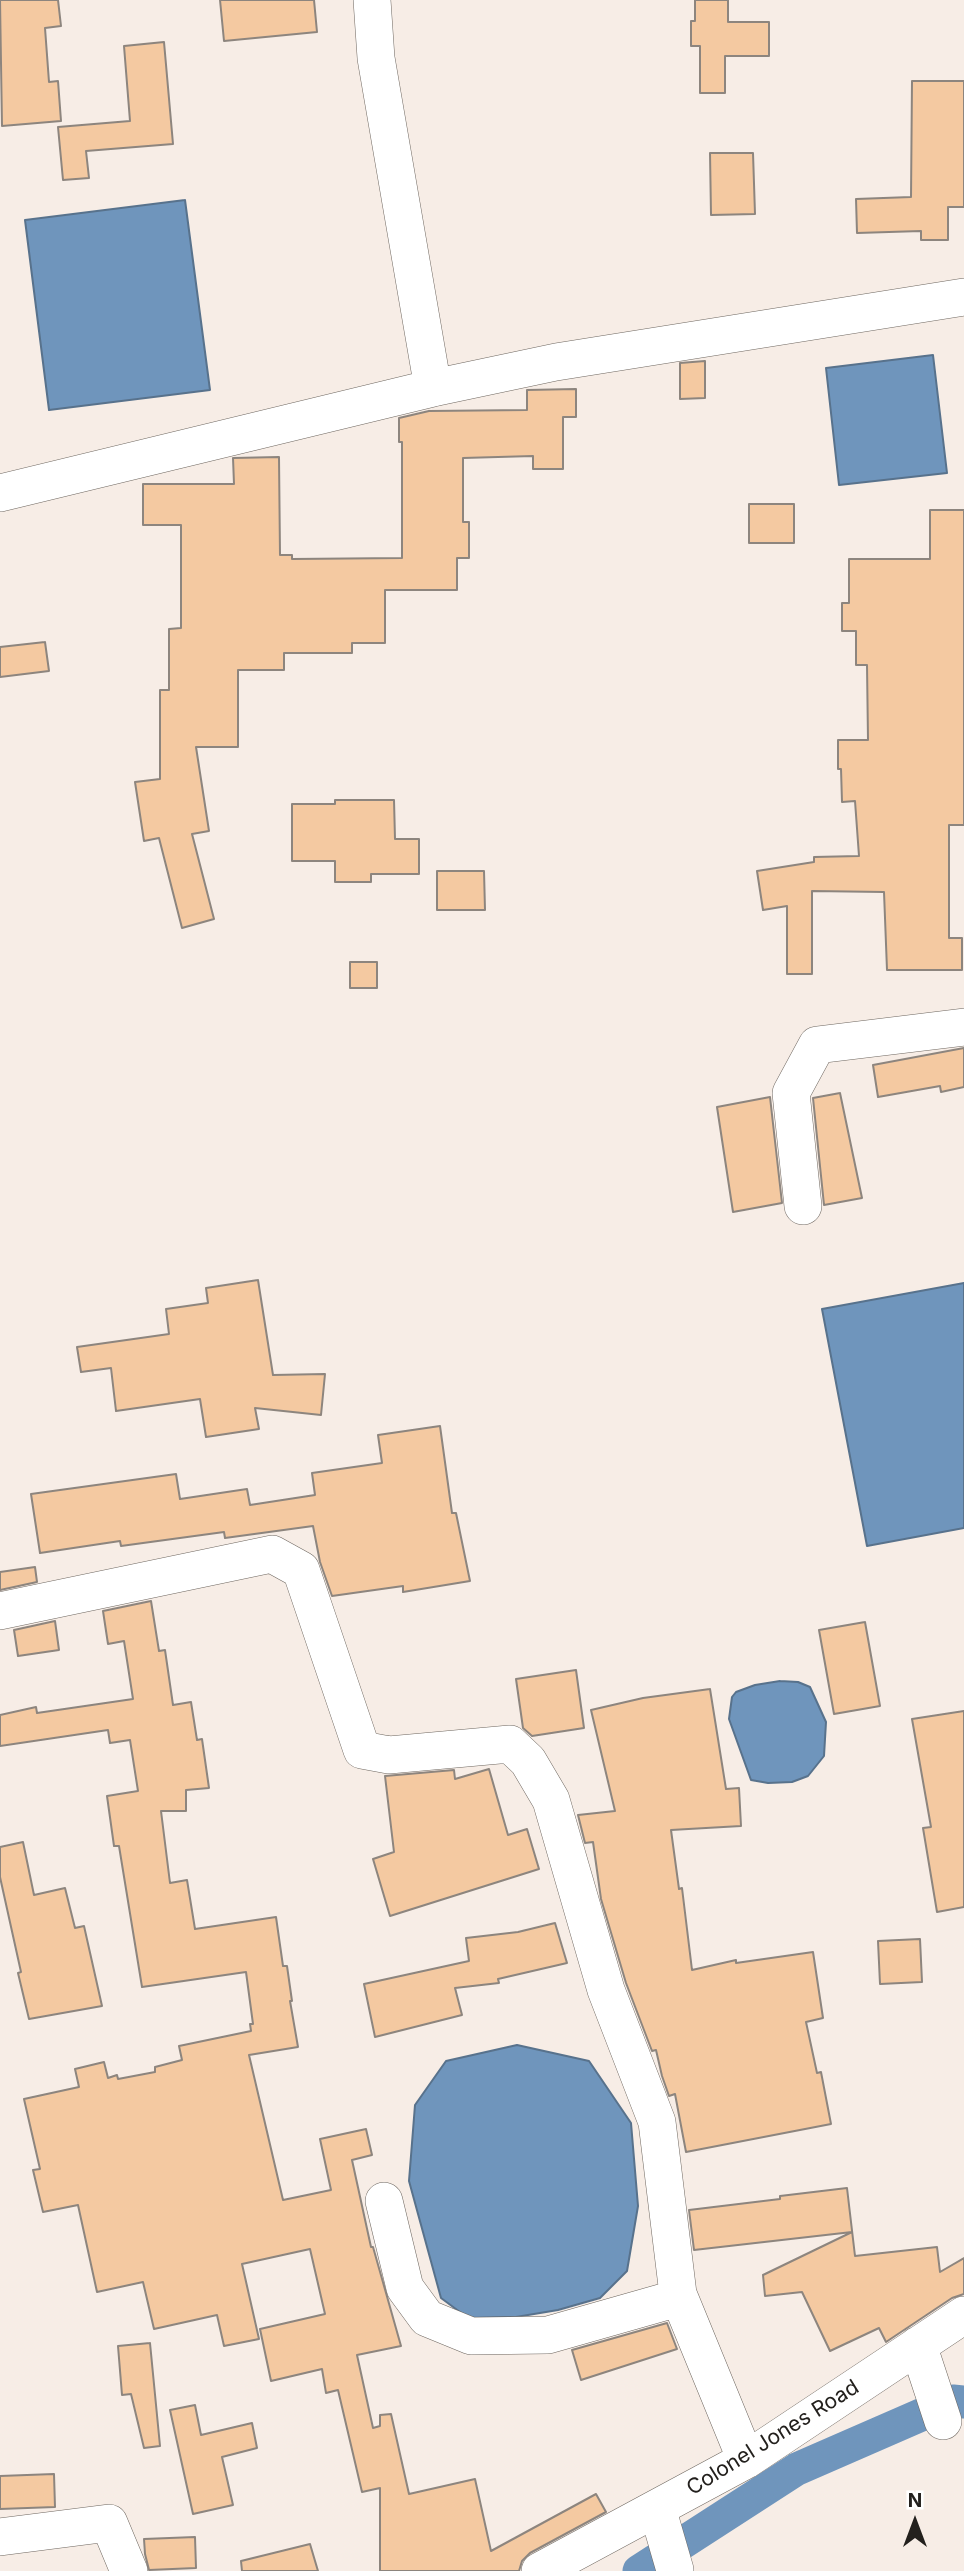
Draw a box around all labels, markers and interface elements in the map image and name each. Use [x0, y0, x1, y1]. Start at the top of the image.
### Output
street label: Colonel Jones Road [682, 2375, 864, 2501]
north arrow [880, 2487, 950, 2557]
text: N [908, 2489, 922, 2512]

